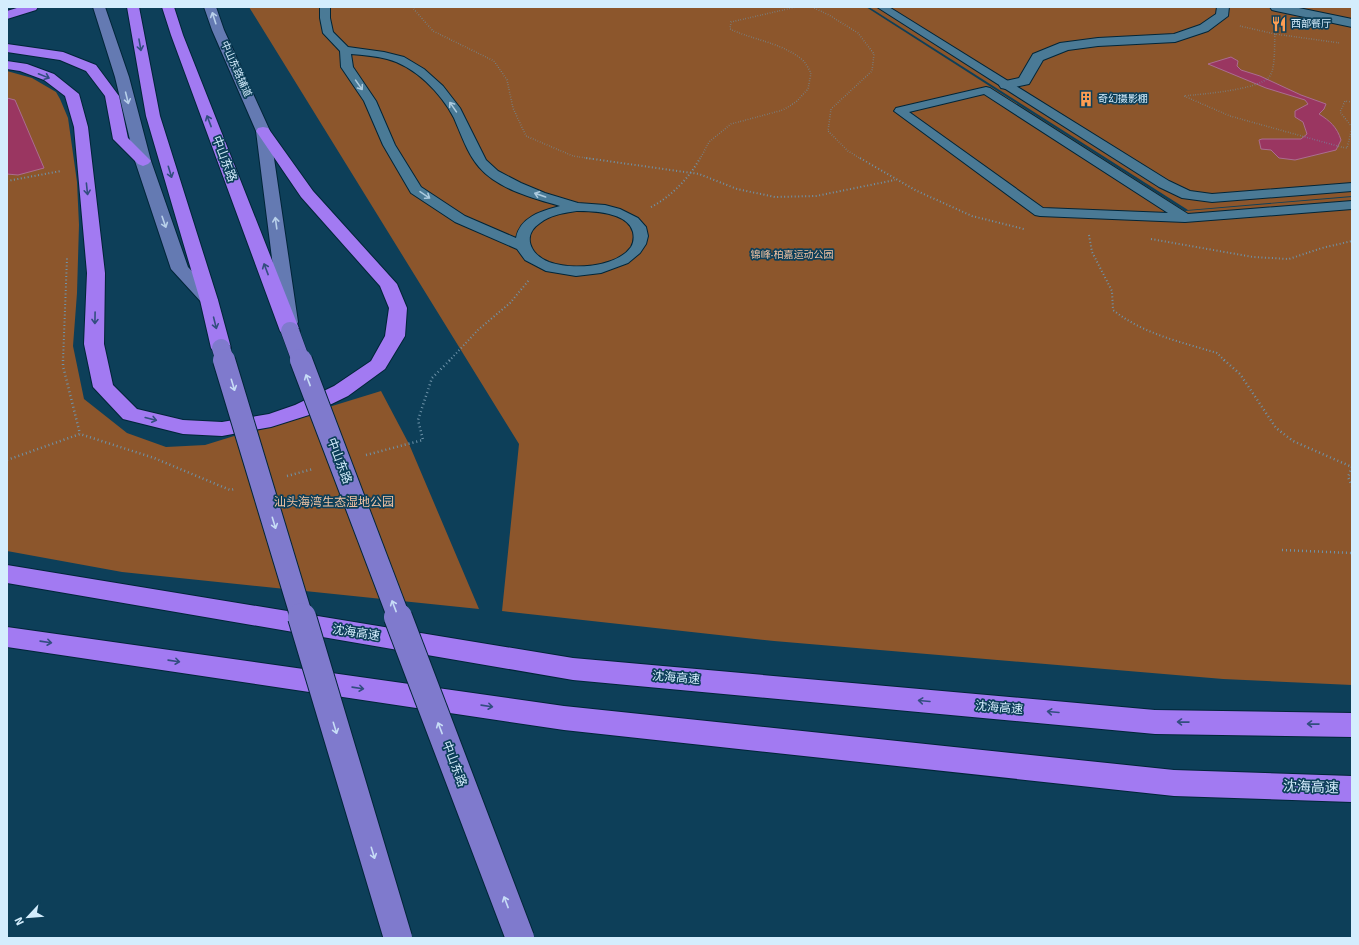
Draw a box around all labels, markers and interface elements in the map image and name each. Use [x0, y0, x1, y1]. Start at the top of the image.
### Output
one-way arrow [210, 12, 217, 25]
restaurant icon: 西部餐厅 [1270, 15, 1288, 33]
place label: 西部餐厅 [1291, 18, 1331, 30]
one-way arrow [136, 38, 144, 51]
street label: 中山东路辅道 [218, 39, 254, 99]
one-way arrow [38, 72, 50, 80]
one-way arrow [355, 79, 363, 90]
building icon: 奇幻摄影棚 [1077, 90, 1095, 108]
one-way arrow [124, 91, 131, 104]
place label: 奇幻摄影棚 [1098, 93, 1148, 105]
one-way arrow [449, 102, 457, 113]
one-way arrow [205, 115, 213, 127]
street label: 中山东路 [208, 134, 240, 184]
one-way arrow [167, 165, 174, 178]
one-way arrow [84, 182, 91, 195]
one-way arrow [419, 191, 430, 200]
one-way arrow [534, 191, 546, 199]
one-way arrow [161, 216, 168, 229]
one-way arrow [272, 217, 279, 230]
park label: 锦峰·柏嘉运动公园 [750, 249, 834, 261]
one-way arrow [261, 263, 269, 275]
one-way arrow [91, 311, 98, 324]
one-way arrow [212, 316, 220, 329]
one-way arrow [304, 374, 312, 386]
one-way arrow [230, 378, 237, 391]
one-way arrow [145, 416, 158, 424]
street label: 中山东路 [323, 436, 355, 486]
park label: 汕头海湾生态湿地公园 [274, 495, 394, 510]
one-way arrow [271, 516, 278, 529]
one-way arrow [390, 601, 398, 613]
street label: 沈海高速 [331, 622, 381, 644]
one-way arrow [39, 638, 52, 646]
one-way arrow [167, 657, 180, 665]
street label: 沈海高速 [651, 668, 701, 688]
one-way arrow [351, 684, 364, 692]
one-way arrow [918, 697, 931, 704]
street label: 沈海高速 [974, 698, 1024, 718]
one-way arrow [480, 703, 493, 711]
one-way arrow [1047, 709, 1060, 716]
one-way arrow [1177, 718, 1190, 726]
one-way arrow [1307, 720, 1320, 728]
one-way arrow [332, 721, 339, 734]
one-way arrow [436, 722, 444, 734]
street label: 中山东路 [438, 739, 470, 789]
street label: 沈海高速 [1283, 778, 1339, 796]
one-way arrow [370, 846, 377, 859]
one-way arrow [502, 896, 510, 908]
north arrow [8, 897, 48, 937]
text: N [12, 915, 27, 927]

